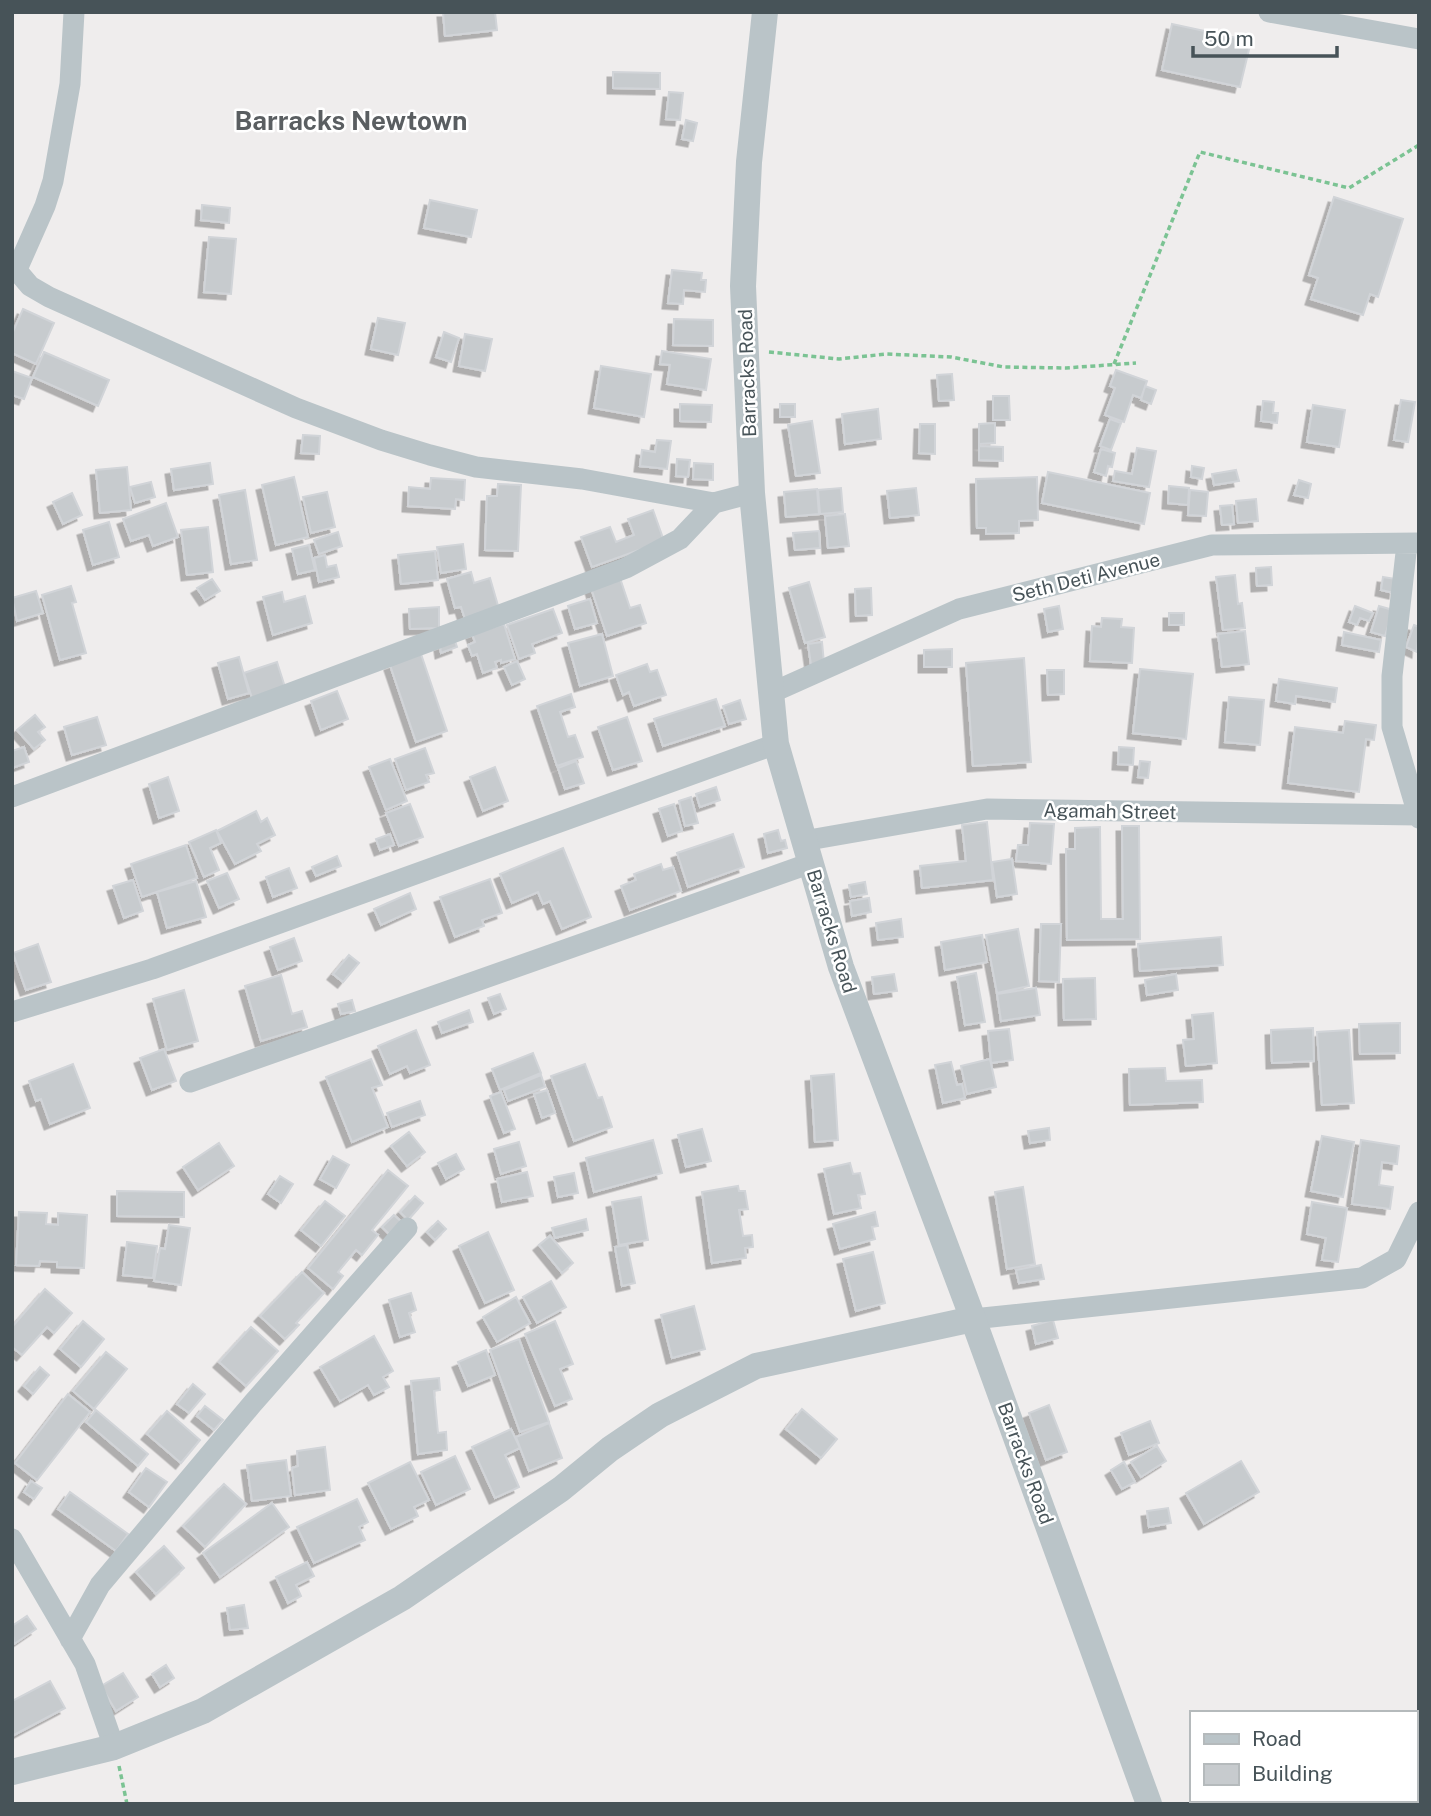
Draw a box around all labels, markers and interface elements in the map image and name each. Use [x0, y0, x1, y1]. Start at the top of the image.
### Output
scale bar [1193, 14, 1336, 58]
text: 50 m [1204, 26, 1254, 51]
district label: Barracks Newtown [234, 105, 468, 136]
street label: Barracks Road [734, 309, 760, 437]
street label: Seth Deti Avenue [1010, 548, 1162, 606]
street label: Agamah Street [1043, 799, 1177, 823]
street label: Barracks Road [803, 867, 861, 995]
street label: Barracks Road [994, 1399, 1058, 1527]
legend [1190, 1711, 1417, 1802]
text: Road [1252, 1726, 1302, 1751]
text: Building [1252, 1761, 1333, 1786]

